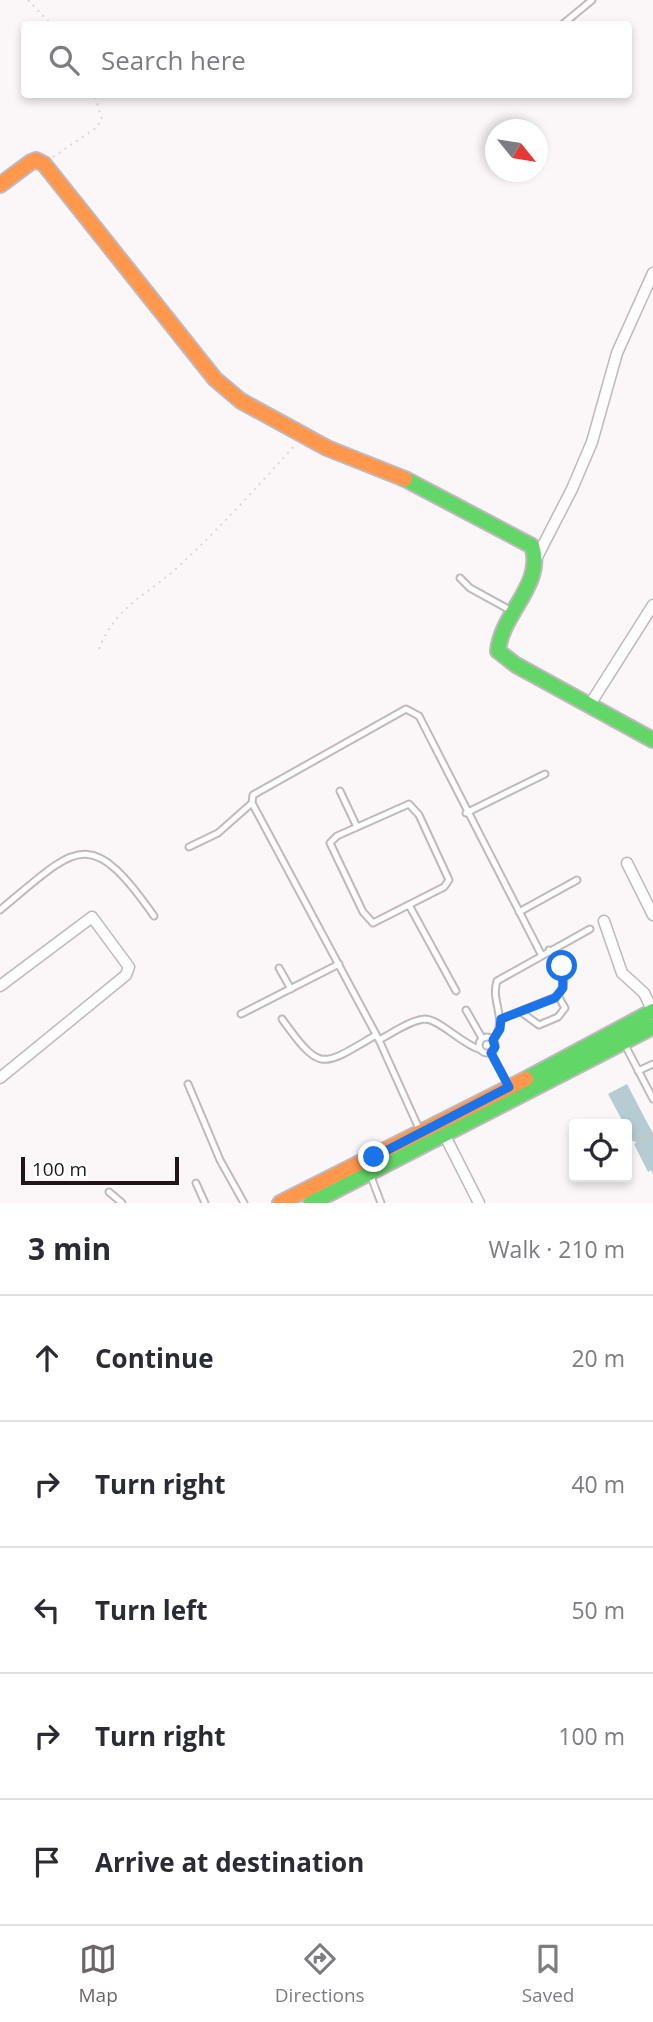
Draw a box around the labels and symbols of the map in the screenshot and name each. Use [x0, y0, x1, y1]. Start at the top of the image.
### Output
north arrow [485, 119, 548, 182]
route start [546, 950, 577, 981]
route end [358, 1141, 389, 1172]
scale bar [21, 1154, 178, 1186]

